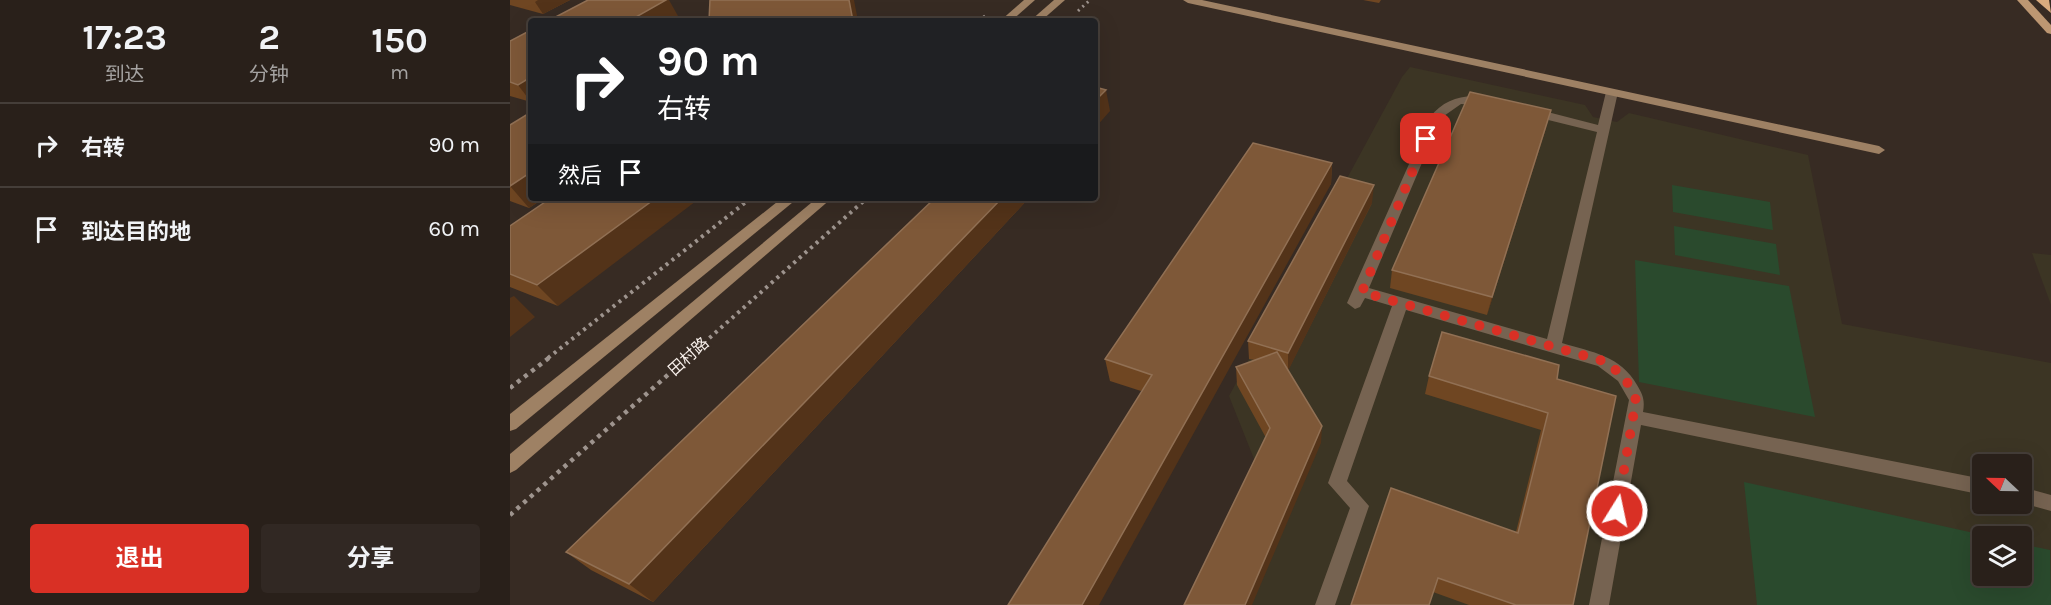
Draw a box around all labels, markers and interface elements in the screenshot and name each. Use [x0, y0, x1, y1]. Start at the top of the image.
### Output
text: 17:23 [82, 16, 167, 58]
text: 2 [258, 16, 280, 58]
text: 150 [371, 19, 428, 61]
text: 90 m [657, 36, 760, 86]
icon: right [558, 42, 636, 120]
text: m [390, 61, 409, 84]
text: 到达 [105, 63, 145, 86]
text: 分钟 [249, 63, 289, 86]
text: 右转 [657, 93, 711, 125]
pin [1400, 113, 1451, 164]
icon: arrive [1409, 122, 1442, 155]
icon: right [30, 129, 63, 162]
text: 90 m [428, 132, 480, 158]
text: 右转 [81, 135, 125, 161]
icon: arrive [614, 156, 647, 189]
text: 然后 [558, 163, 602, 189]
icon: arrive [30, 213, 63, 246]
text: 60 m [429, 216, 480, 242]
text: 到达目的地 [81, 219, 191, 245]
street label: 田村路 [664, 333, 713, 379]
north arrow [1972, 454, 2032, 514]
map controls [1972, 454, 2032, 586]
position arrow [1585, 479, 1649, 543]
button: 退出 [30, 524, 249, 593]
button: 分享 [261, 524, 480, 593]
button: layers [1972, 526, 2032, 586]

